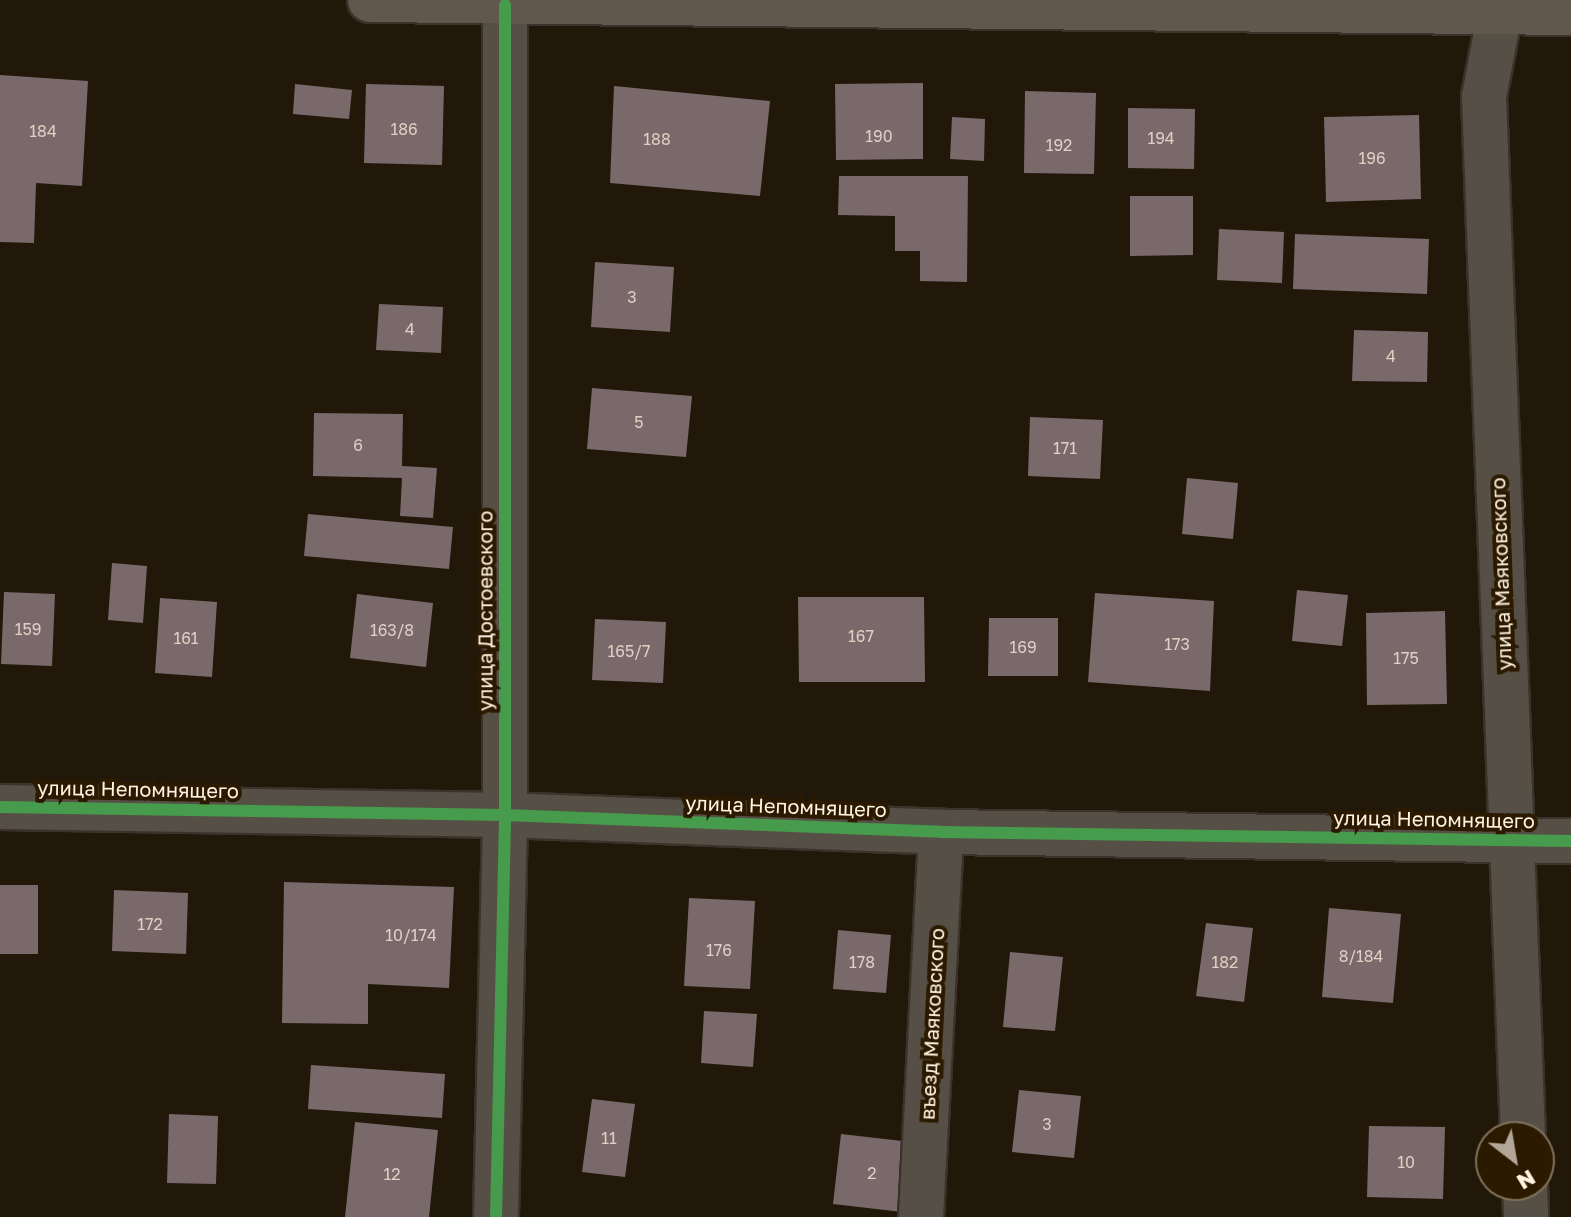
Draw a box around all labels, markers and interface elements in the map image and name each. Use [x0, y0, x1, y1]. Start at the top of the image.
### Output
house number: 186 [390, 119, 418, 139]
house number: 184 [29, 121, 57, 141]
house number: 190 [865, 126, 893, 146]
house number: 194 [1147, 128, 1175, 148]
house number: 188 [643, 129, 671, 149]
house number: 192 [1046, 135, 1072, 155]
house number: 196 [1358, 148, 1386, 168]
house number: 3 [627, 287, 637, 307]
house number: 4 [405, 319, 415, 339]
house number: 4 [1386, 346, 1396, 366]
house number: 5 [634, 412, 644, 432]
house number: 6 [353, 435, 363, 455]
house number: 171 [1053, 438, 1077, 458]
street label: улица Маяковского [1486, 477, 1516, 671]
street label: улица Достоевского [473, 511, 497, 711]
house number: 159 [15, 619, 41, 639]
house number: 163/8 [370, 620, 414, 640]
house number: 167 [848, 626, 874, 646]
house number: 161 [173, 628, 199, 648]
house number: 173 [1164, 634, 1190, 654]
house number: 169 [1009, 637, 1037, 657]
house number: 165/7 [608, 641, 650, 661]
house number: 175 [1393, 648, 1419, 668]
street label: улица Непомнящего [37, 775, 239, 803]
street label: улица Непомнящего [685, 790, 887, 822]
street label: улица Непомнящего [1333, 805, 1535, 833]
house number: 172 [137, 914, 163, 934]
house number: 10/174 [385, 925, 437, 945]
street label: въезд Маяковского [915, 928, 949, 1120]
house number: 176 [706, 940, 732, 960]
house number: 8/184 [1339, 946, 1383, 966]
house number: 178 [849, 952, 875, 972]
house number: 182 [1212, 952, 1238, 972]
house number: 3 [1042, 1114, 1052, 1134]
north arrow [1475, 1121, 1555, 1201]
house number: 11 [601, 1128, 617, 1148]
house number: 10 [1397, 1152, 1415, 1172]
house number: 2 [867, 1163, 877, 1183]
house number: 12 [383, 1164, 401, 1184]
text: N [1512, 1164, 1541, 1196]

